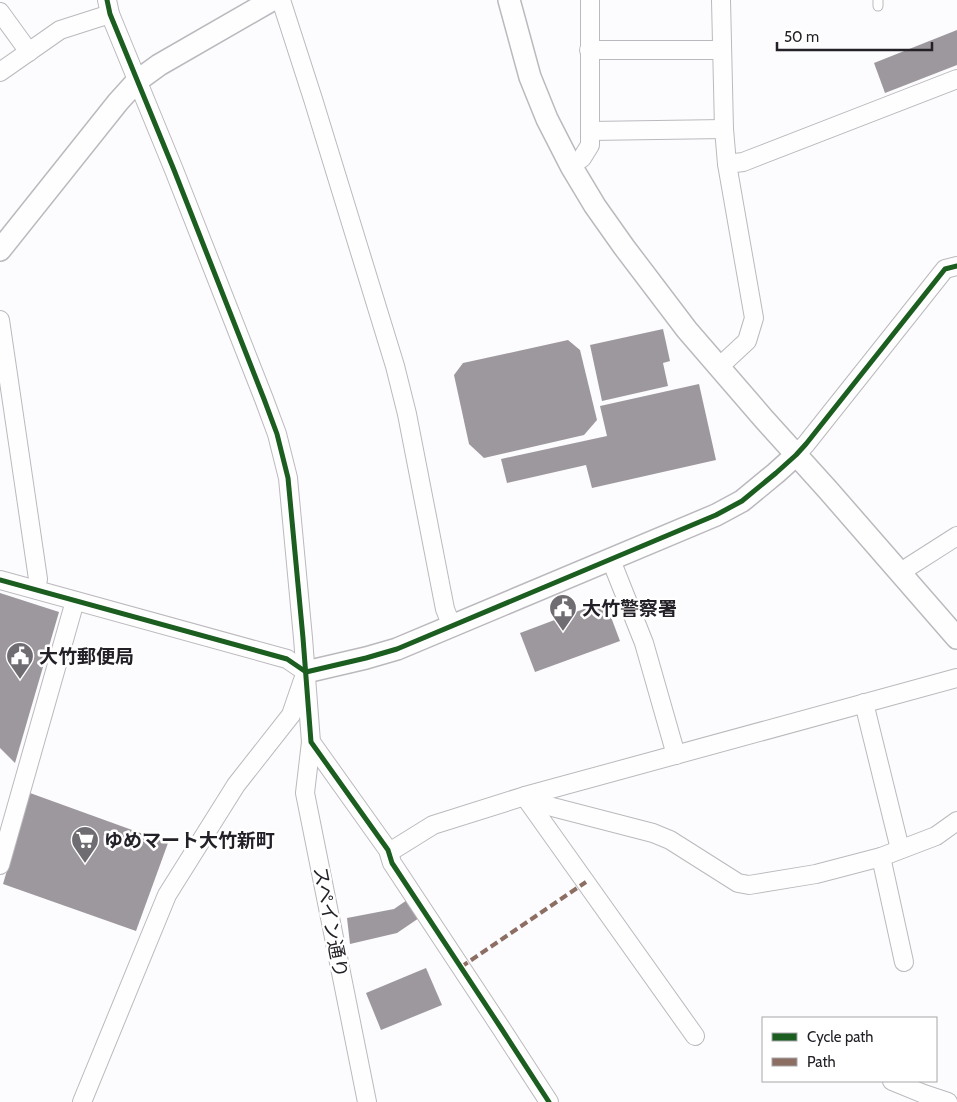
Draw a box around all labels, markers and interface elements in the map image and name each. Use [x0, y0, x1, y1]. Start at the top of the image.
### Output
scale bar [777, 20, 932, 52]
text: 50 m [784, 28, 819, 46]
public building icon: 大竹警察署 [548, 593, 578, 632]
place label: 大竹警察署 [582, 597, 677, 620]
public building icon: 大竹郵便局 [5, 641, 35, 680]
place label: 大竹郵便局 [39, 645, 134, 668]
supermarket icon: ゆめマート大竹新町 [70, 825, 100, 864]
place label: ゆめマート大竹新町 [104, 829, 275, 852]
street label: スペイン通り [308, 865, 353, 980]
legend [762, 1017, 937, 1082]
text: Cycle path [807, 1028, 873, 1046]
text: Path [807, 1053, 836, 1071]

